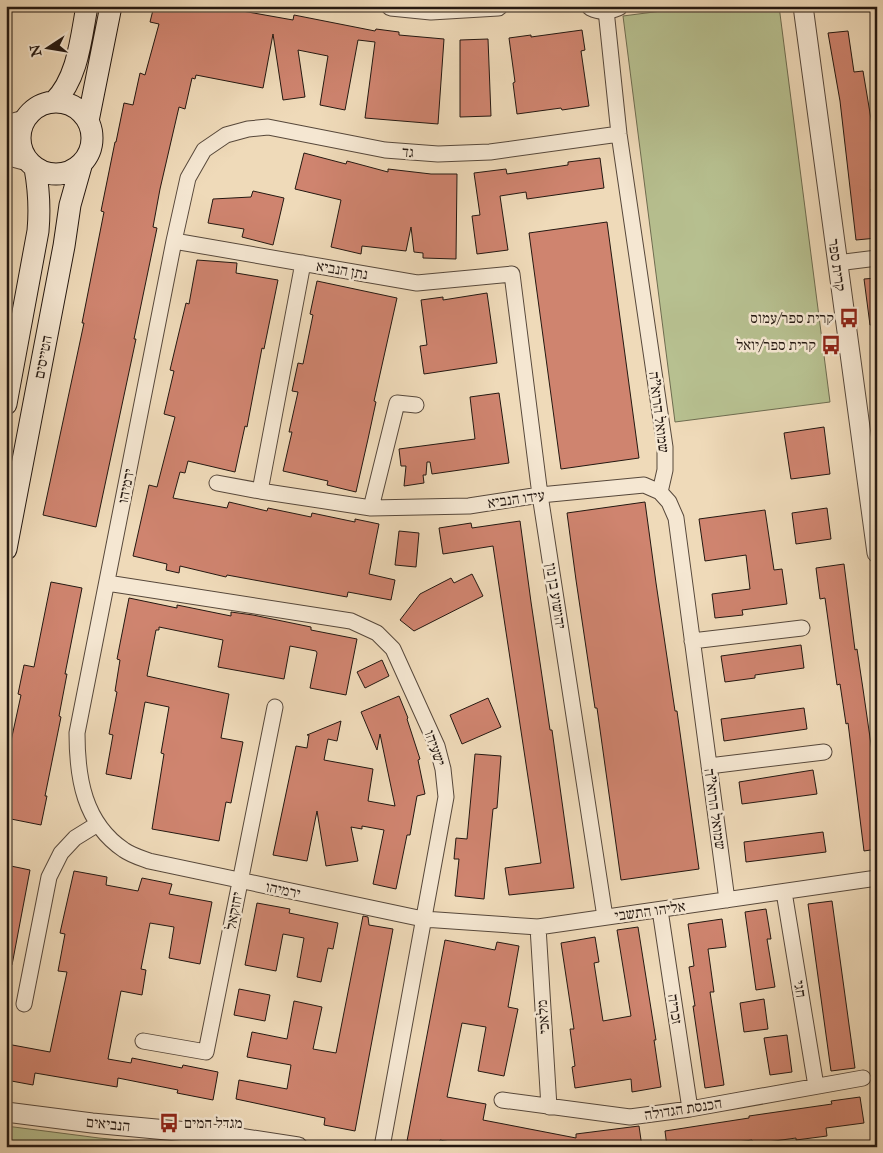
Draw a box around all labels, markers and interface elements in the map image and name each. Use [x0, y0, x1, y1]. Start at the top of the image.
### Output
north arrow [22, 22, 72, 72]
text: N [26, 43, 45, 58]
street label: גד [401, 143, 415, 161]
street label: קרית ספר [824, 238, 850, 292]
street label: נתן הנביא [315, 257, 369, 283]
bus stop icon: קרית ספר/עמוס [838, 307, 860, 329]
place label: קרית ספר/עמוס [750, 309, 834, 327]
street label: הטייסים [30, 334, 56, 380]
bus stop icon: קרית ספר/יואל [820, 334, 842, 356]
place label: קרית ספר/יואל [736, 336, 816, 354]
street label: שמואל הרוא"ה [645, 370, 673, 454]
street label: ירמיהו [114, 467, 138, 505]
street label: עידו הנביא [486, 486, 546, 512]
street label: יהושוע בן נון [542, 562, 570, 630]
street label: ישעיהו [421, 728, 449, 768]
street label: שמואל הרוא"ה [700, 767, 730, 851]
street label: ירמיהו [264, 878, 302, 902]
street label: יחזקאל [221, 890, 247, 932]
street label: אליהו התשבי [613, 897, 687, 925]
street label: חגי [790, 979, 810, 999]
street label: זכריה [664, 993, 686, 1026]
street label: מלאכי [533, 999, 553, 1035]
street label: הכנסת הגדולה [643, 1094, 723, 1124]
bus stop icon: מגדל המים [158, 1112, 180, 1134]
street label: הנביאים [85, 1113, 131, 1135]
place label: מגדל המים [184, 1114, 243, 1132]

